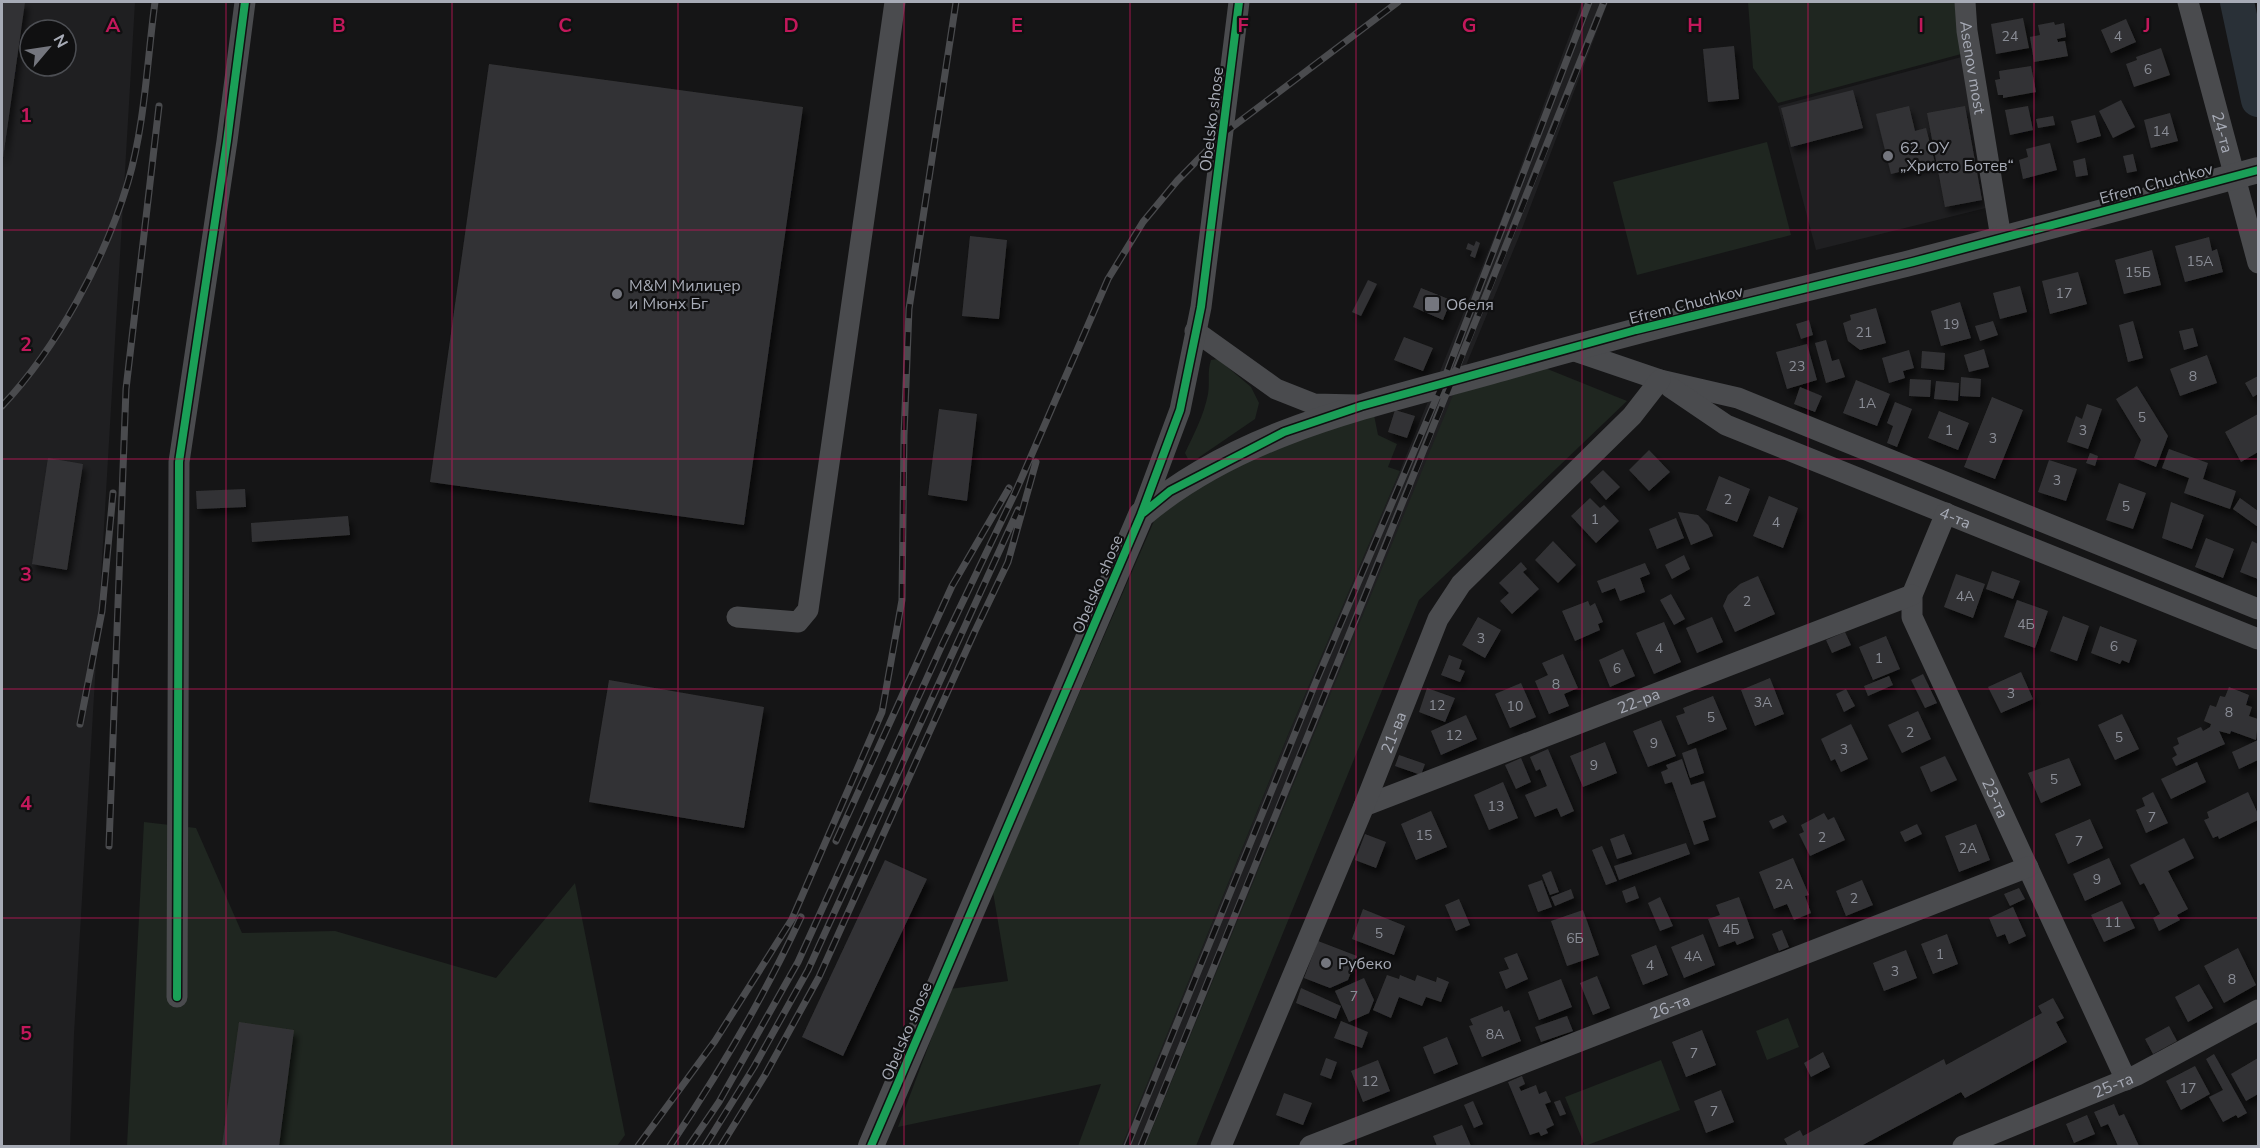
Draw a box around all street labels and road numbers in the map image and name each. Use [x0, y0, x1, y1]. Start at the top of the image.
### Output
street label: Asenov most [1954, 20, 1991, 116]
street label: Obelsko shose [1195, 66, 1229, 173]
street label: 24-та [2206, 110, 2238, 156]
street label: Efrem Chuchkov [2097, 158, 2216, 210]
street label: Efrem Chuchkov [1627, 280, 1746, 330]
street label: 4-та [1936, 502, 1974, 534]
street label: Obelsko shose [1067, 532, 1129, 637]
street label: 22-ра [1614, 683, 1663, 719]
street label: 21-ва [1376, 709, 1412, 757]
street label: 23-та [1976, 775, 2013, 822]
street label: Obelsko shose [876, 979, 938, 1084]
street label: 26-та [1647, 989, 1694, 1025]
street label: 25-та [2090, 1068, 2137, 1104]

